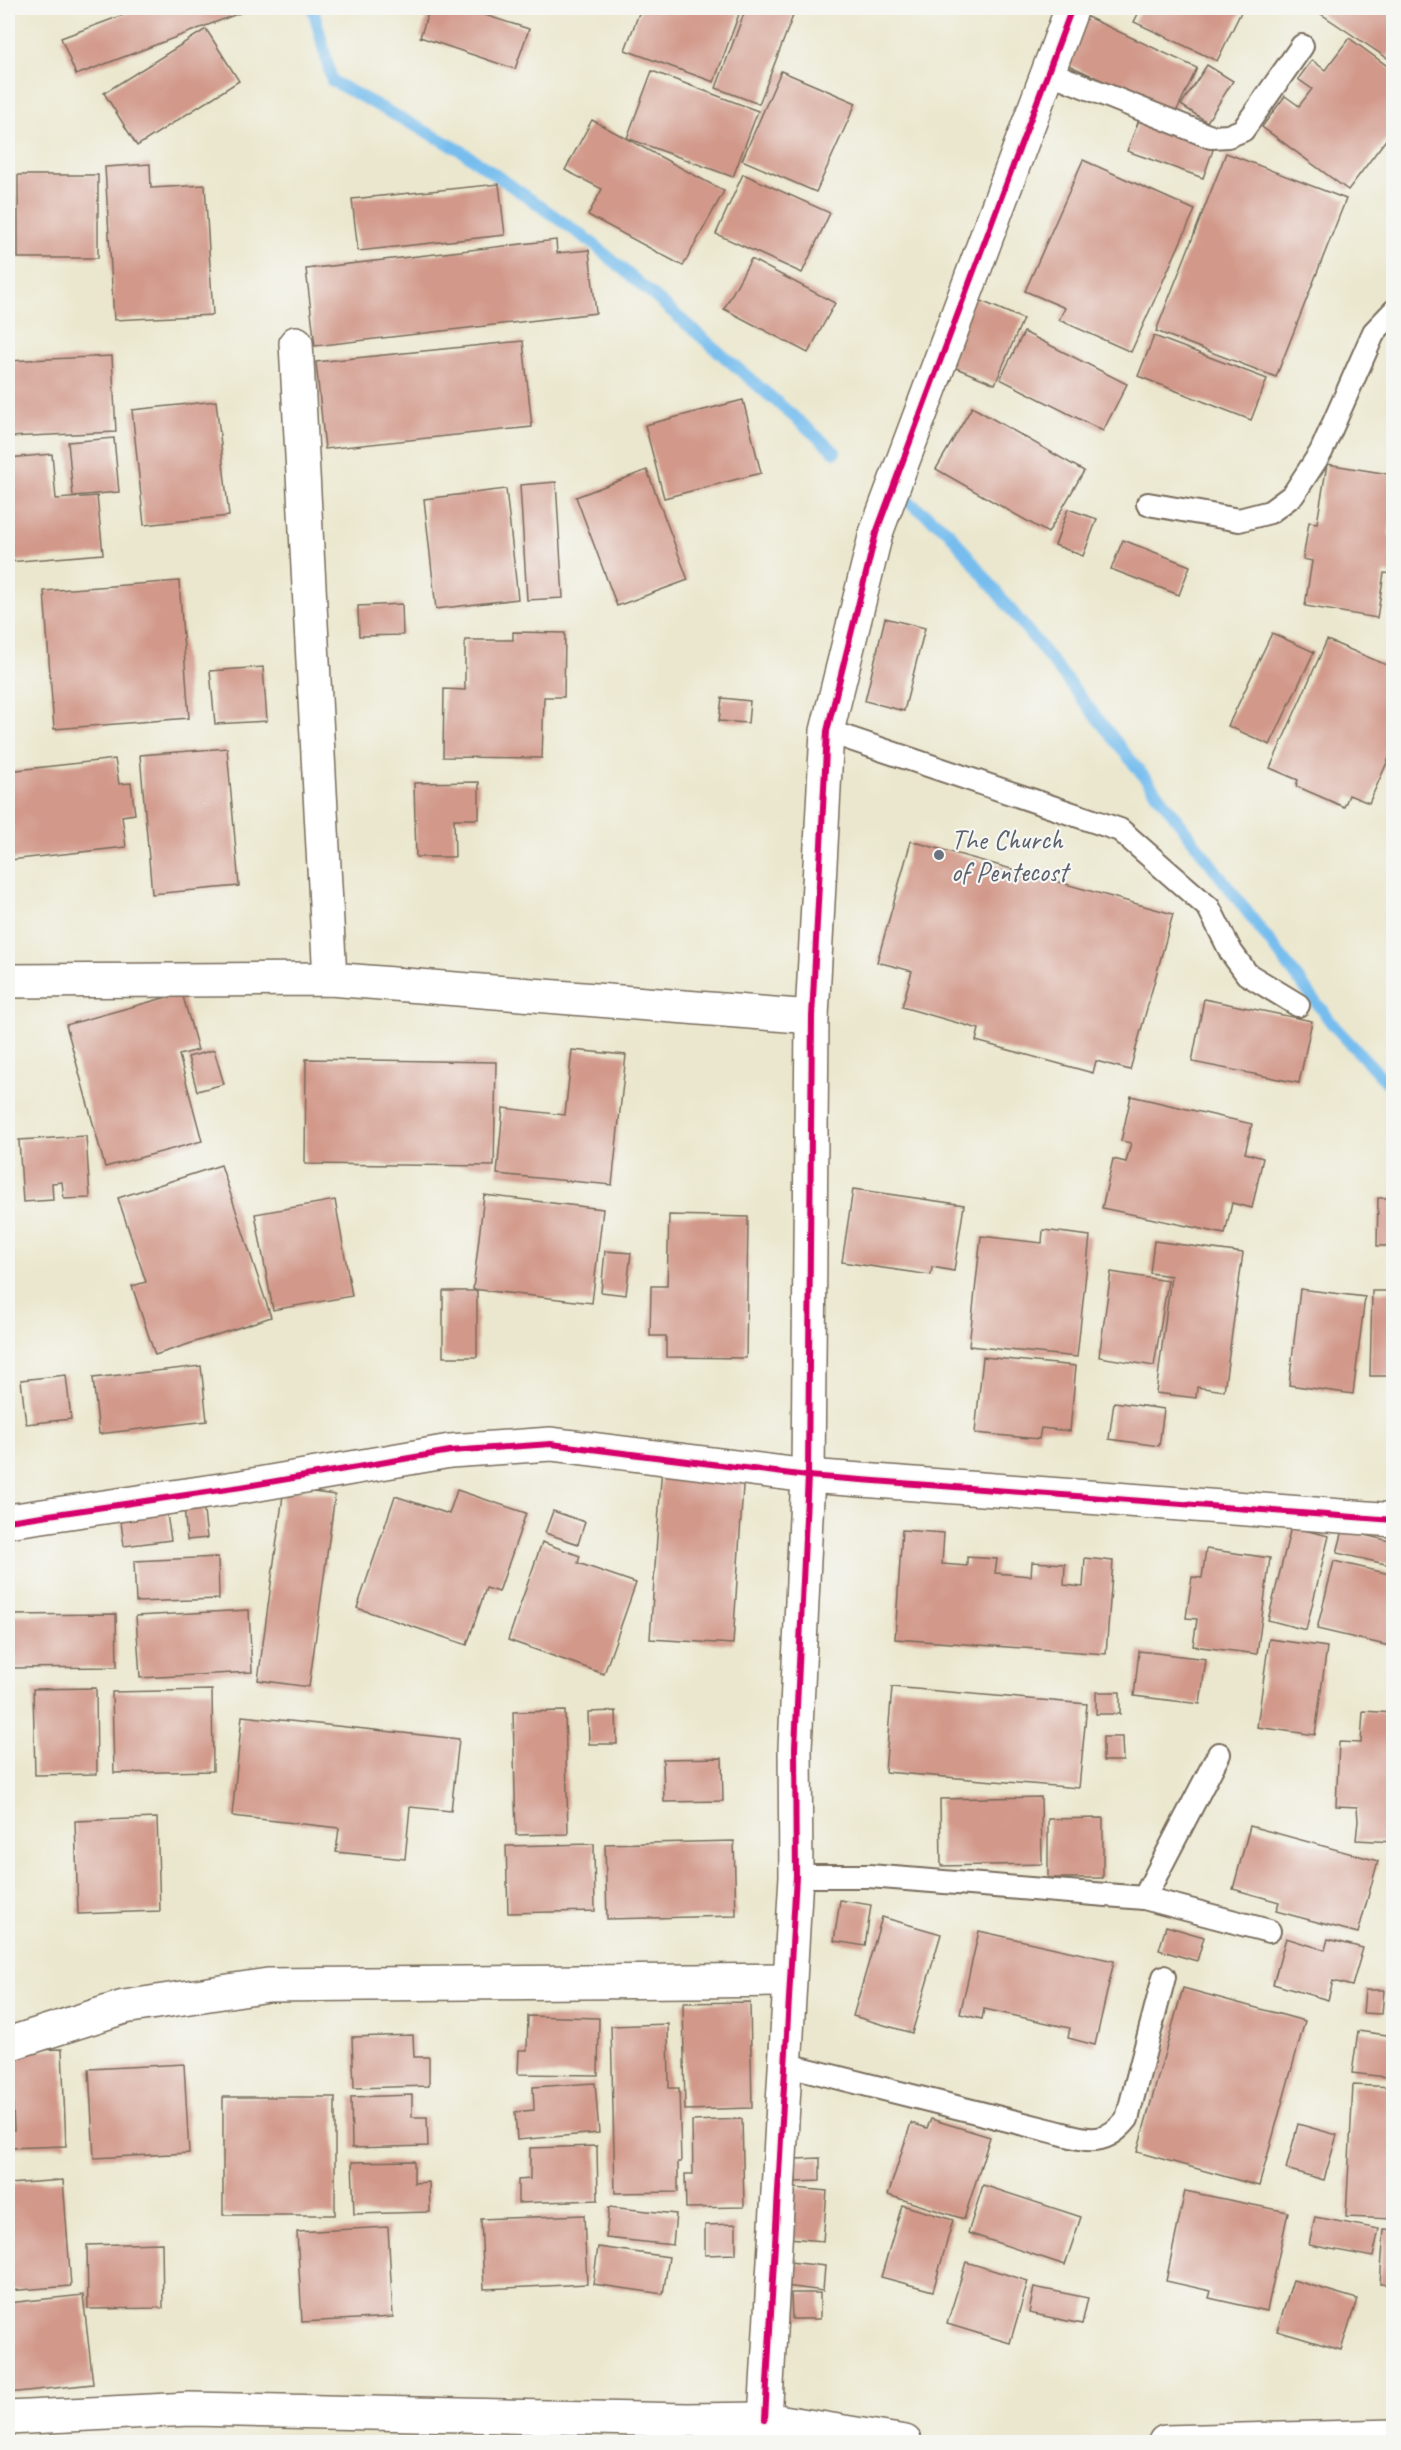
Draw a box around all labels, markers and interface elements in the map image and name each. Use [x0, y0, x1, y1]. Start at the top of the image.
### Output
place label: The Church of Pentecost [951, 822, 1071, 889]
marker: The Church of Pentecost [932, 848, 946, 862]

